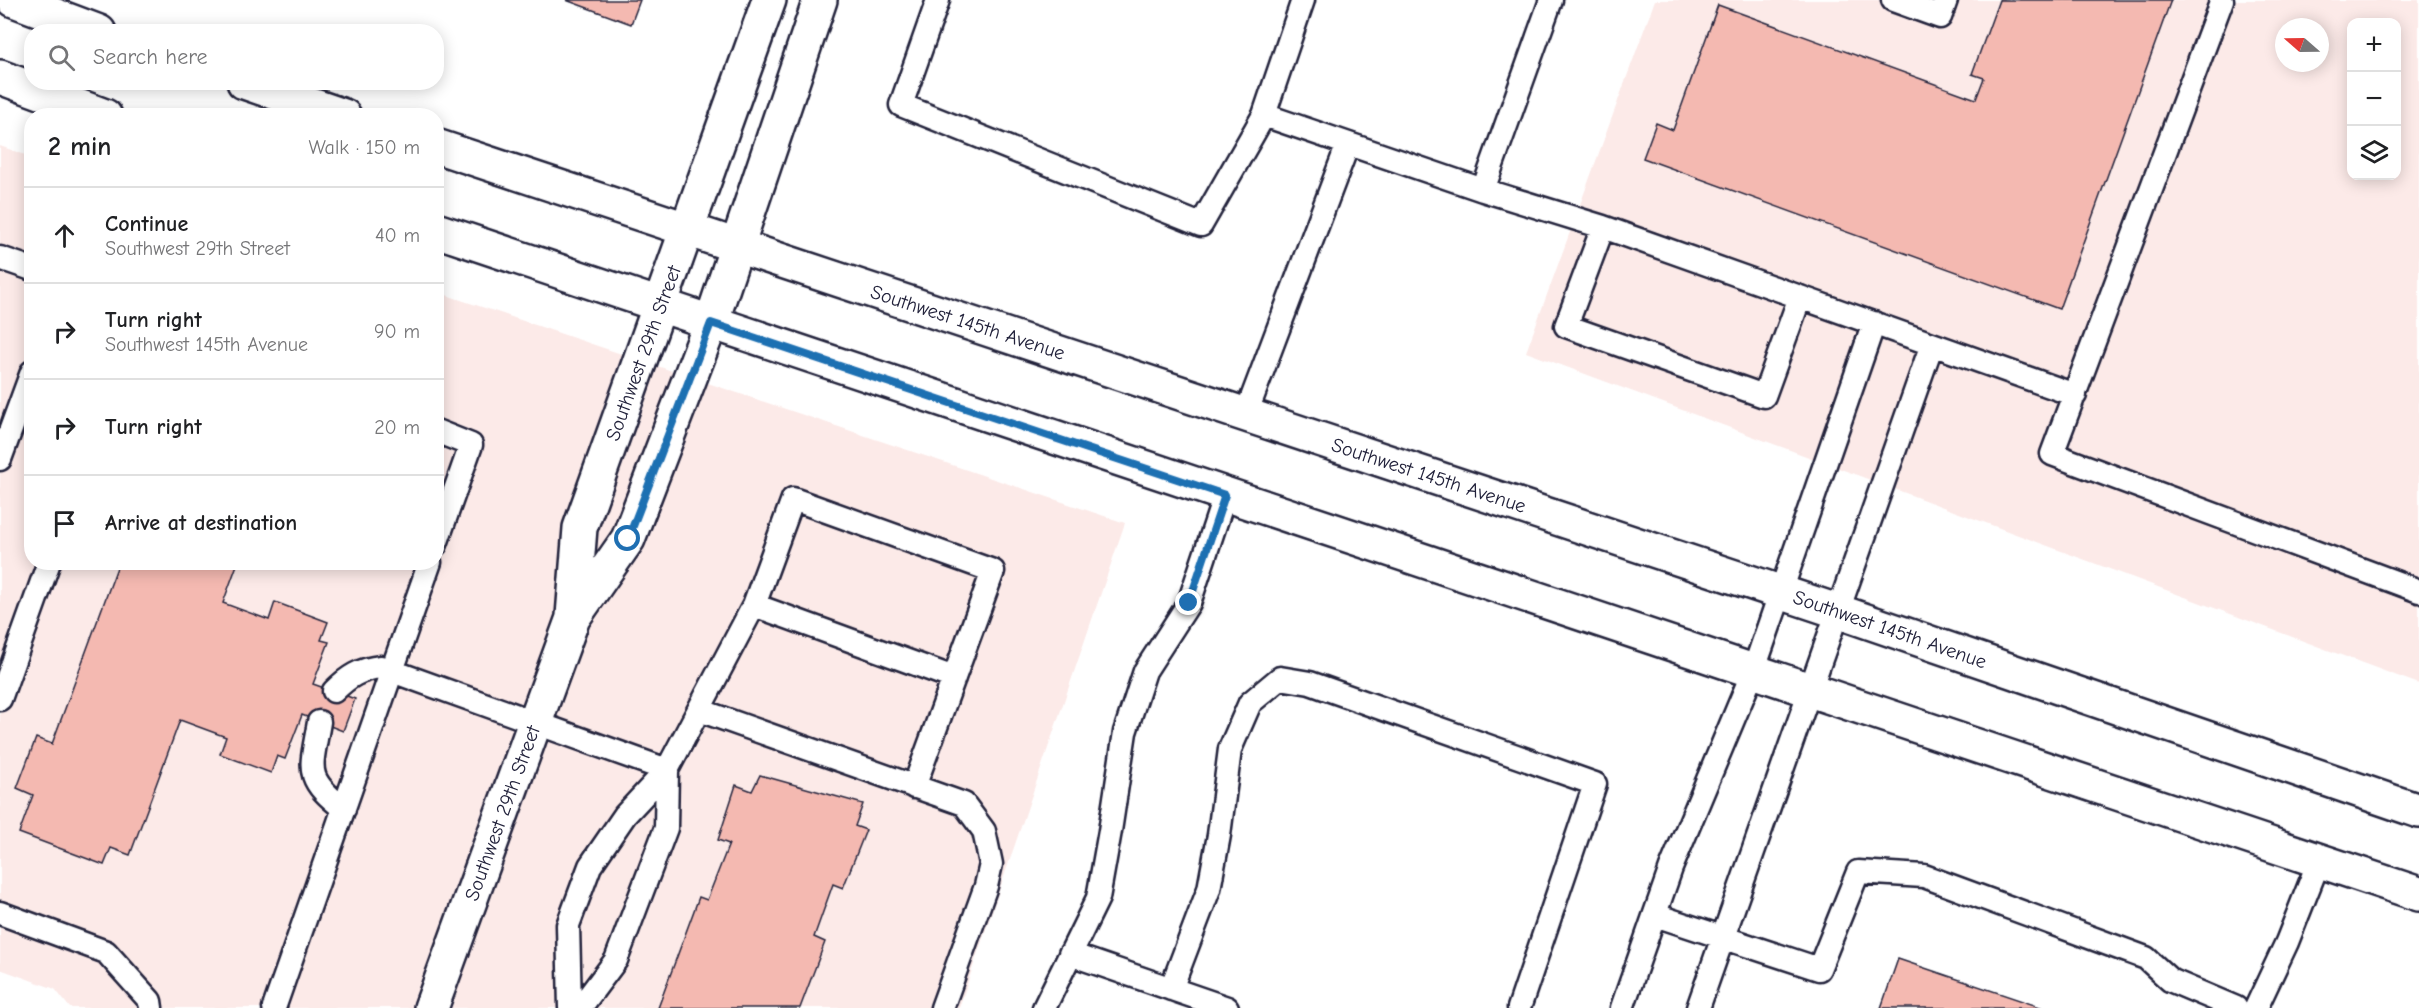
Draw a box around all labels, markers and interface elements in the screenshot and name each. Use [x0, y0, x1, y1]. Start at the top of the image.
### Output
north arrow [2275, 18, 2329, 72]
map controls [2347, 18, 2401, 180]
button: + [2347, 18, 2401, 72]
search box [24, 24, 444, 90]
icon: search [45, 41, 78, 74]
text: Search here [93, 44, 208, 70]
button: − [2347, 72, 2401, 126]
button: layers [2347, 126, 2401, 180]
text: 2 min [48, 132, 111, 162]
text: Walk · 150 m [309, 136, 420, 159]
text: Continue [105, 211, 188, 237]
icon: ahead [48, 219, 81, 252]
text: 40 m [375, 224, 420, 247]
text: Southwest 29th Street [105, 237, 290, 260]
street label: Southwest 29th Street [601, 261, 686, 444]
street label: Southwest 145th Avenue [868, 280, 1068, 365]
text: Turn right [105, 307, 202, 333]
icon: right [48, 315, 81, 348]
text: 90 m [374, 320, 420, 343]
text: Southwest 145th Avenue [105, 333, 308, 356]
icon: right [48, 411, 81, 444]
text: Turn right [105, 414, 202, 440]
text: 20 m [374, 416, 420, 439]
street label: Southwest 145th Avenue [1329, 433, 1529, 518]
icon: arrive [48, 507, 81, 540]
text: Arrive at destination [105, 510, 297, 536]
route start [614, 525, 640, 551]
street label: Southwest 145th Avenue [1790, 586, 1990, 673]
route end [1175, 589, 1201, 615]
street label: Southwest 29th Street [460, 721, 545, 904]

